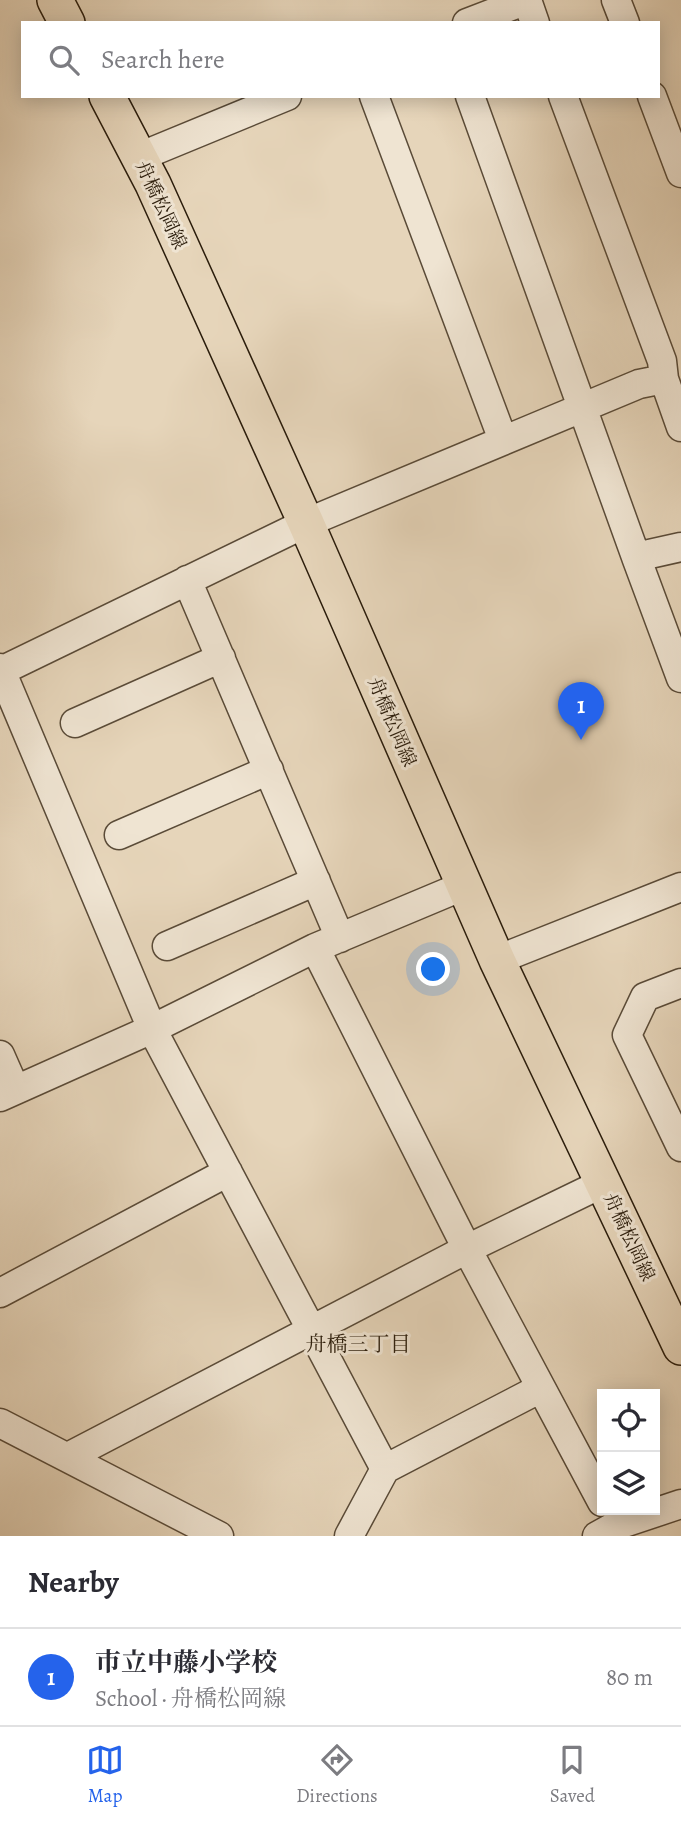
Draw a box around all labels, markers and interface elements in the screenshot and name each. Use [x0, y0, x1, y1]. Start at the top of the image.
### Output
search box [21, 21, 660, 98]
icon: search [45, 41, 83, 79]
text: Search here [101, 42, 225, 77]
street label: 舟橋松岡線 [129, 156, 193, 254]
street label: 舟橋松岡線 [361, 673, 423, 771]
pin: 1 [558, 682, 604, 740]
your location [416, 952, 450, 986]
street label: 舟橋松岡線 [597, 1188, 661, 1286]
district label: 舟橋三丁目 [306, 1330, 411, 1358]
map controls [597, 1389, 660, 1515]
button: locate [597, 1389, 660, 1452]
button: layers [597, 1452, 660, 1515]
text: Nearby [28, 1562, 119, 1602]
text: 市立中藤小学校 [95, 1645, 277, 1680]
text: 1 [47, 1662, 55, 1693]
text: 80 m [606, 1662, 653, 1693]
text: School · 舟橋松岡線 [95, 1683, 286, 1714]
tab: Map [86, 1741, 124, 1809]
tab: Directions [296, 1741, 378, 1809]
tab: Saved [550, 1741, 595, 1809]

